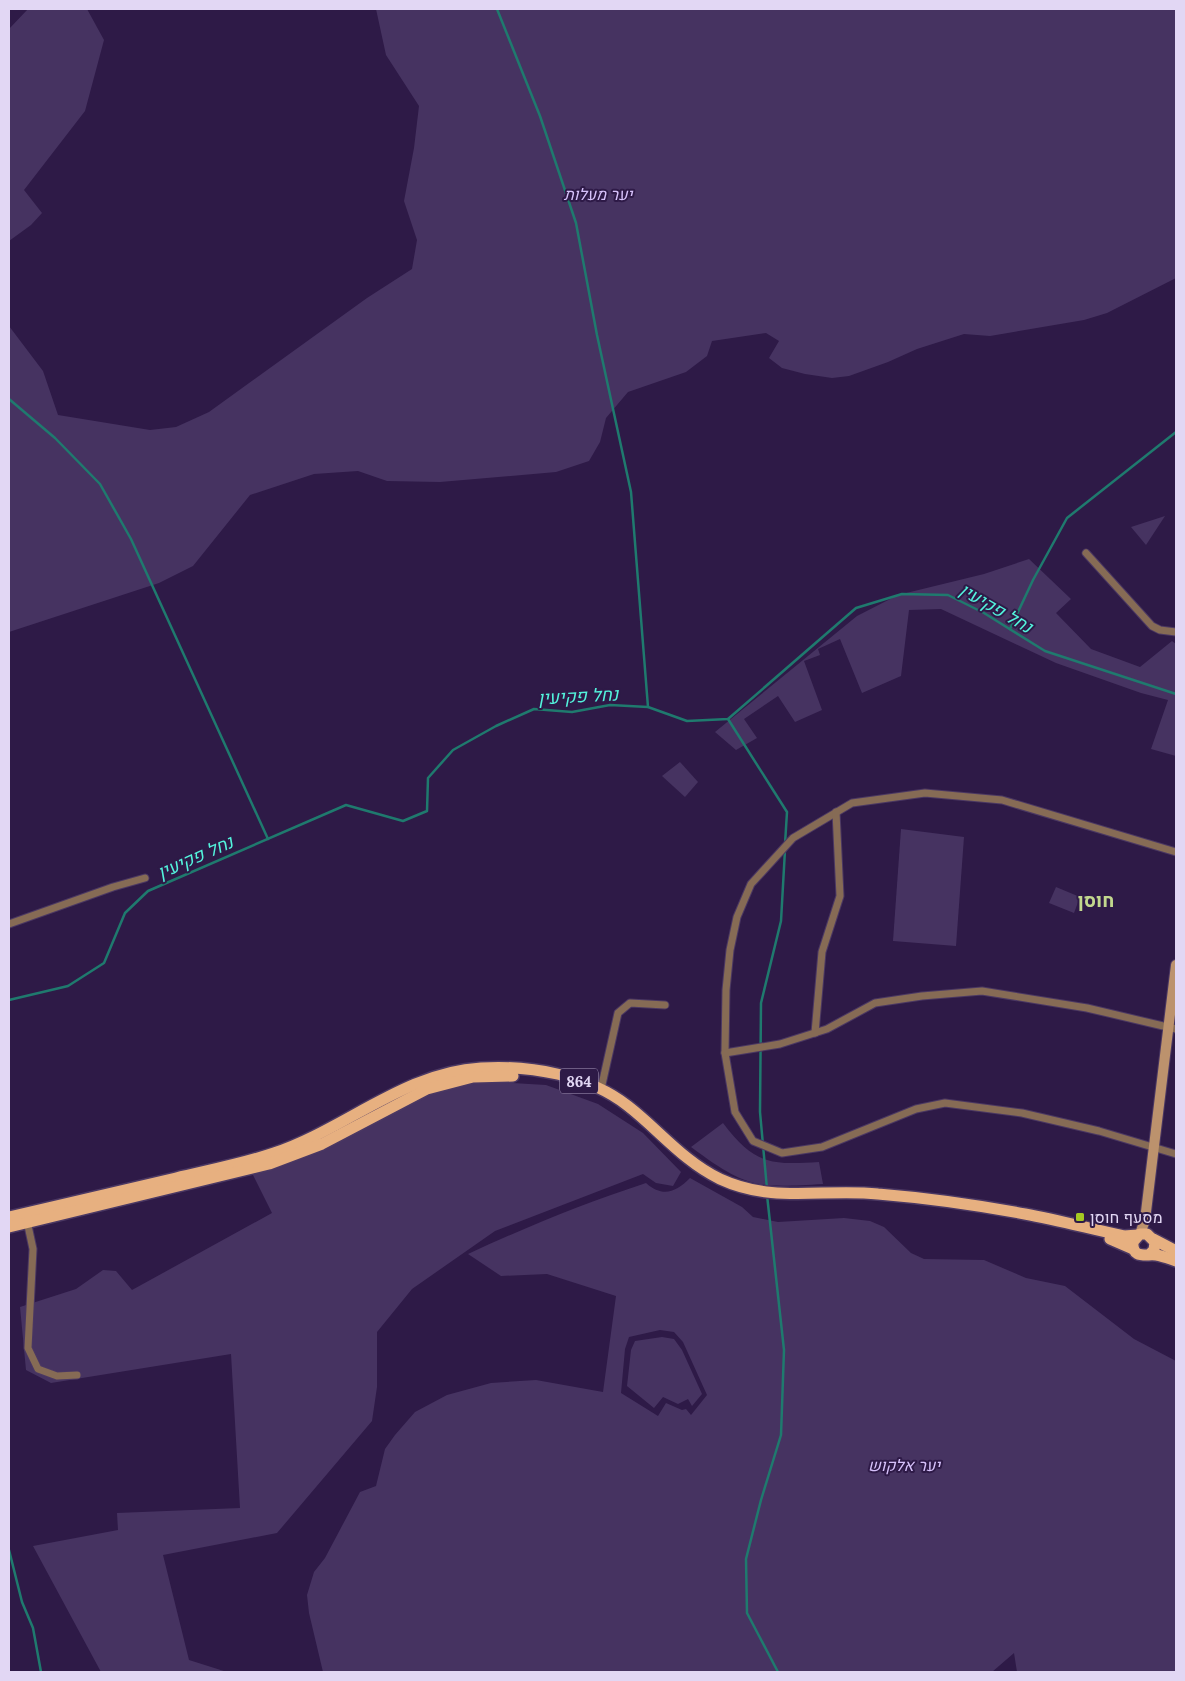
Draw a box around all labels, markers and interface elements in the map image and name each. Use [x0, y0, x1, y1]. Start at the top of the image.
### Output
park label: יער מעלות [564, 184, 633, 204]
water label: נחל פקיעין [955, 578, 1038, 639]
water label: נחל פקיעין [537, 682, 620, 710]
water label: נחל פקיעין [154, 830, 238, 884]
district label: חוסן [1078, 888, 1114, 912]
road number: 864 [560, 1068, 598, 1094]
place label: מסעף חוסן [1090, 1207, 1163, 1227]
marker: מסעף חוסן [1074, 1211, 1086, 1223]
park label: יער אלקוש [868, 1455, 941, 1475]

